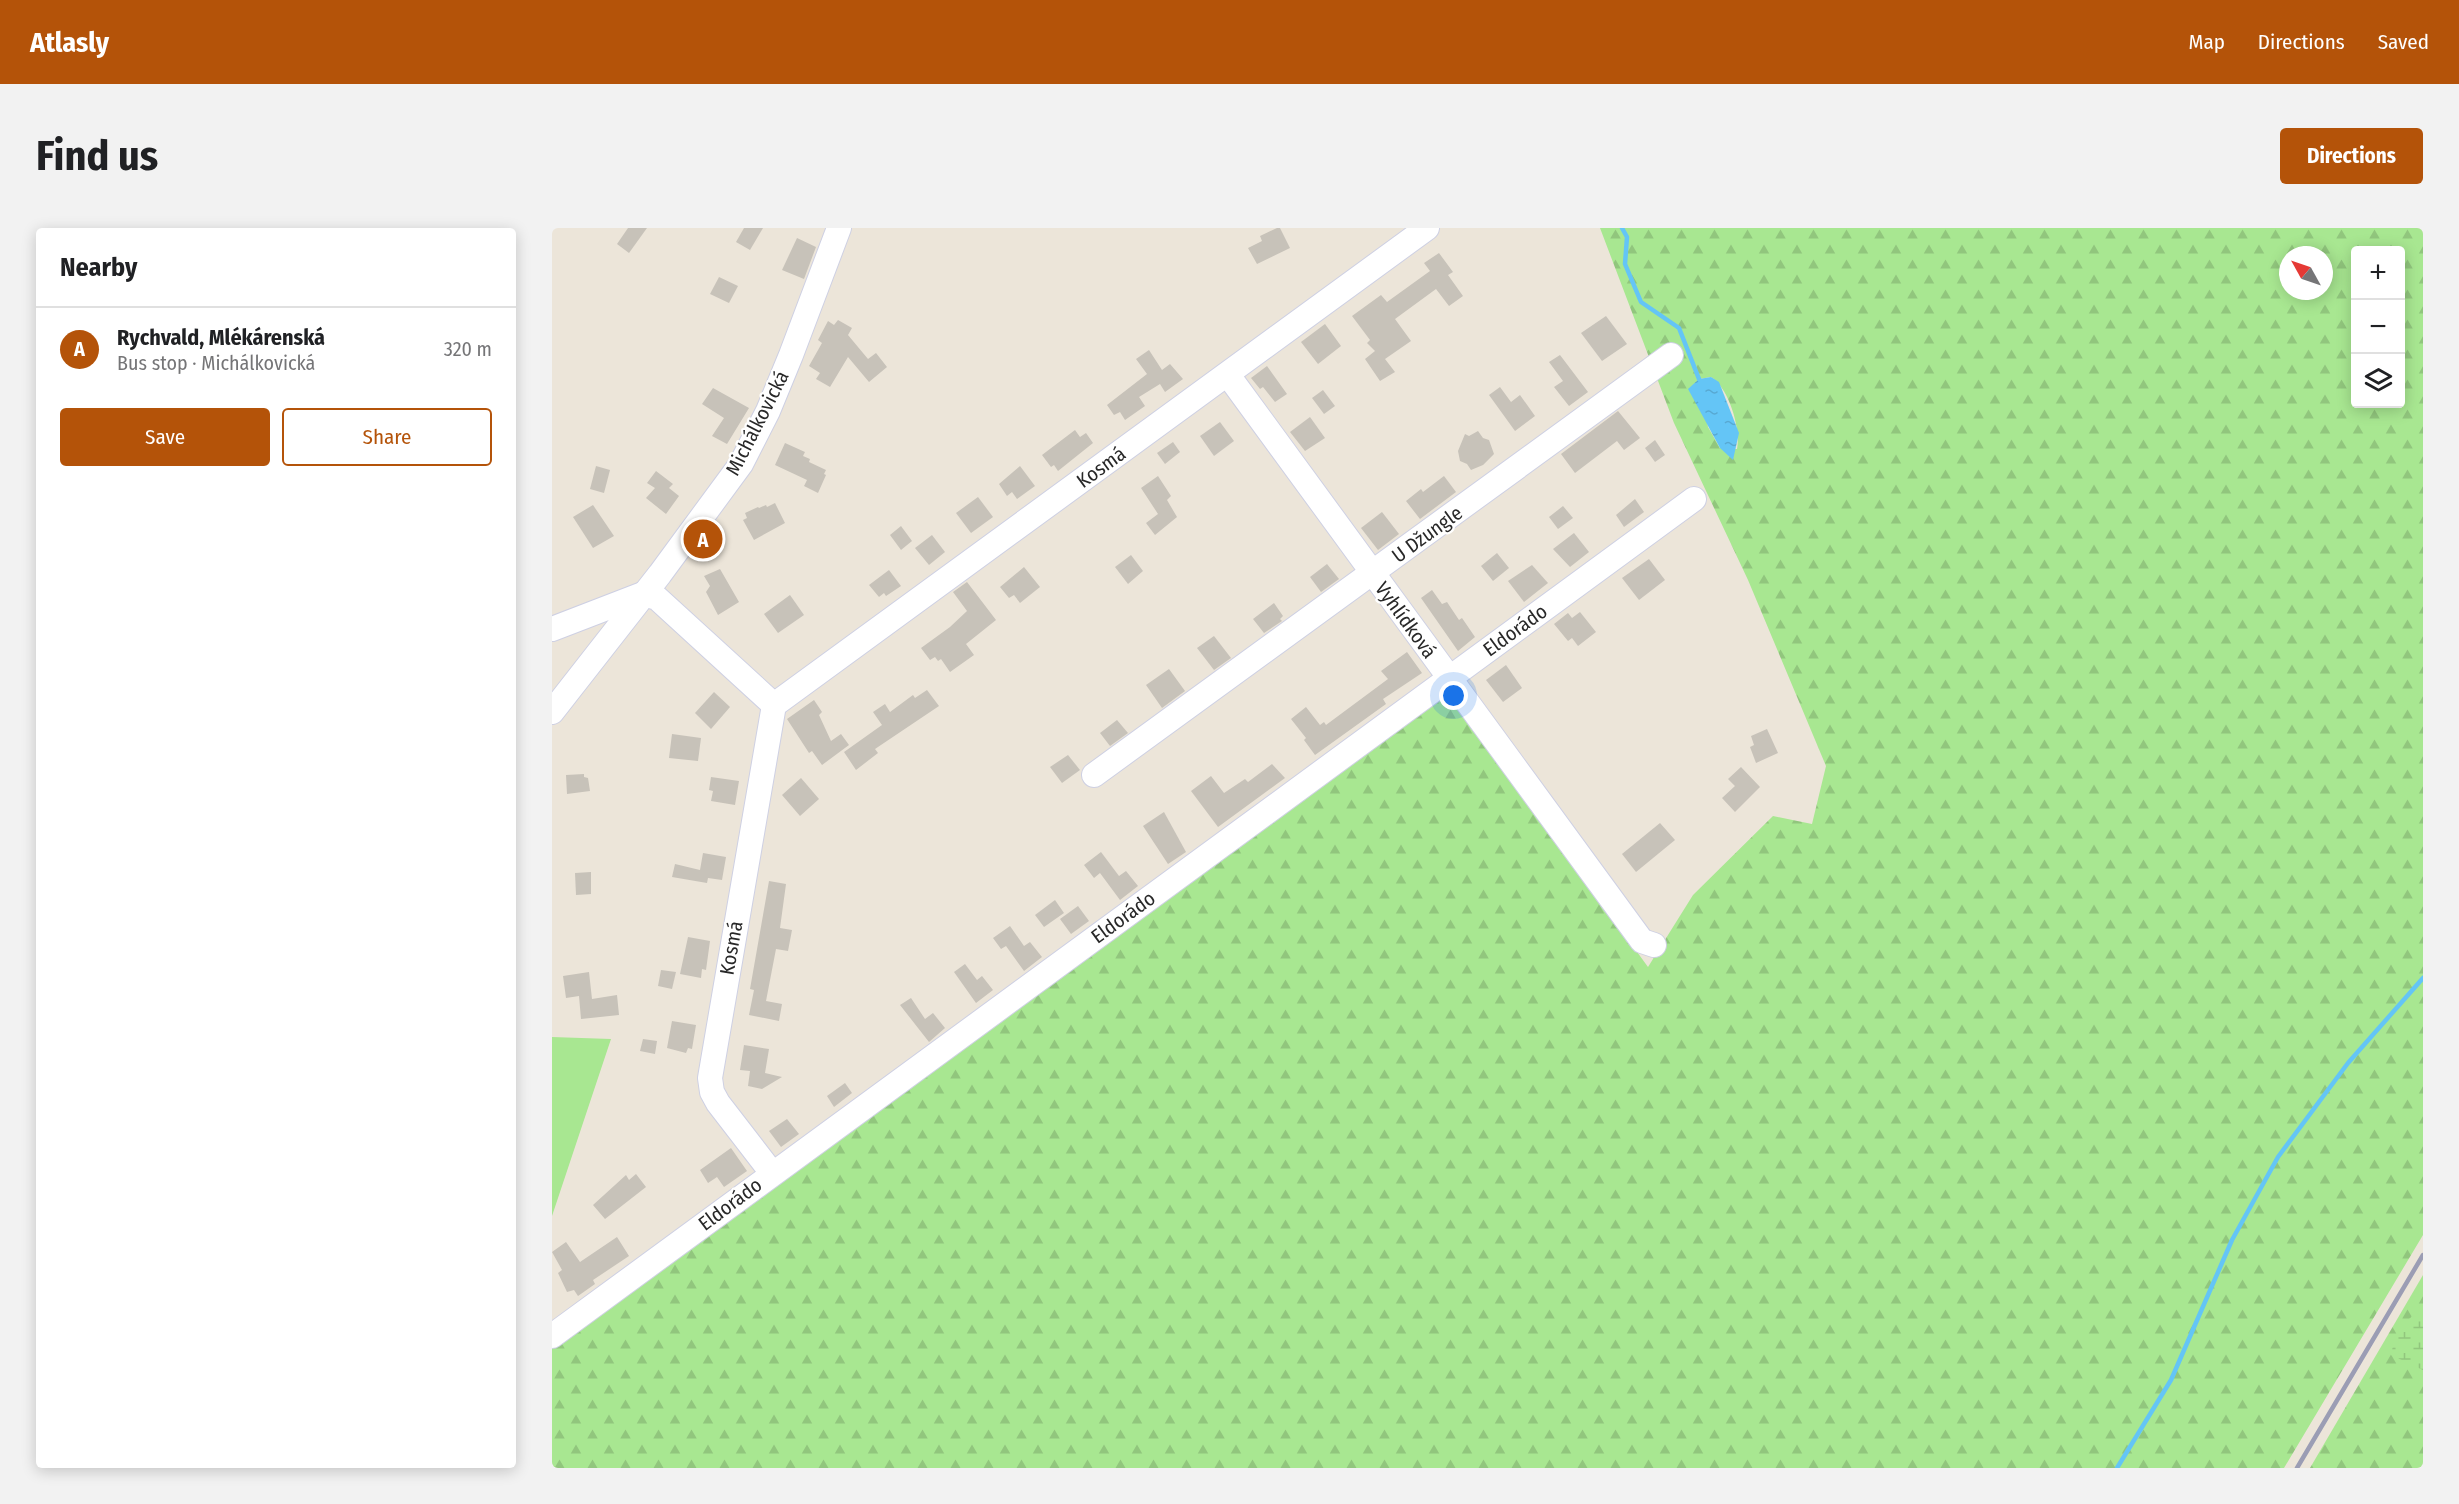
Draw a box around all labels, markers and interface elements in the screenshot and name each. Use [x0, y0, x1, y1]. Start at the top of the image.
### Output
text: Atlasly [30, 26, 109, 59]
text: Map [2188, 29, 2225, 55]
text: Directions [2258, 29, 2345, 55]
text: Saved [2378, 29, 2429, 55]
button: Directions [2280, 128, 2423, 184]
text: Find us [36, 131, 158, 181]
north arrow [2279, 246, 2333, 300]
map controls [2351, 246, 2405, 408]
button: + [2351, 246, 2405, 300]
text: Nearby [60, 252, 137, 283]
button: − [2351, 300, 2405, 354]
text: Rychvald, Mlékárenská [117, 324, 325, 351]
text: A [74, 337, 85, 361]
text: 320 m [444, 337, 492, 361]
text: Bus stop · Michálkovická [117, 351, 315, 375]
button: layers [2351, 354, 2405, 408]
street label: Michálkovická [720, 367, 794, 479]
button: Save [60, 408, 270, 466]
button: Share [282, 408, 492, 466]
street label: Kosmá [1072, 441, 1130, 493]
street label: U Džungle [1387, 500, 1467, 568]
pin: A [684, 516, 722, 562]
street label: Vyhlídková [1370, 577, 1442, 663]
street label: Eldorádo [1478, 599, 1552, 661]
your location [1439, 681, 1468, 710]
street label: Eldorádo [1086, 886, 1160, 948]
street label: Kosmá [714, 919, 748, 977]
street label: Eldorádo [694, 1172, 766, 1236]

